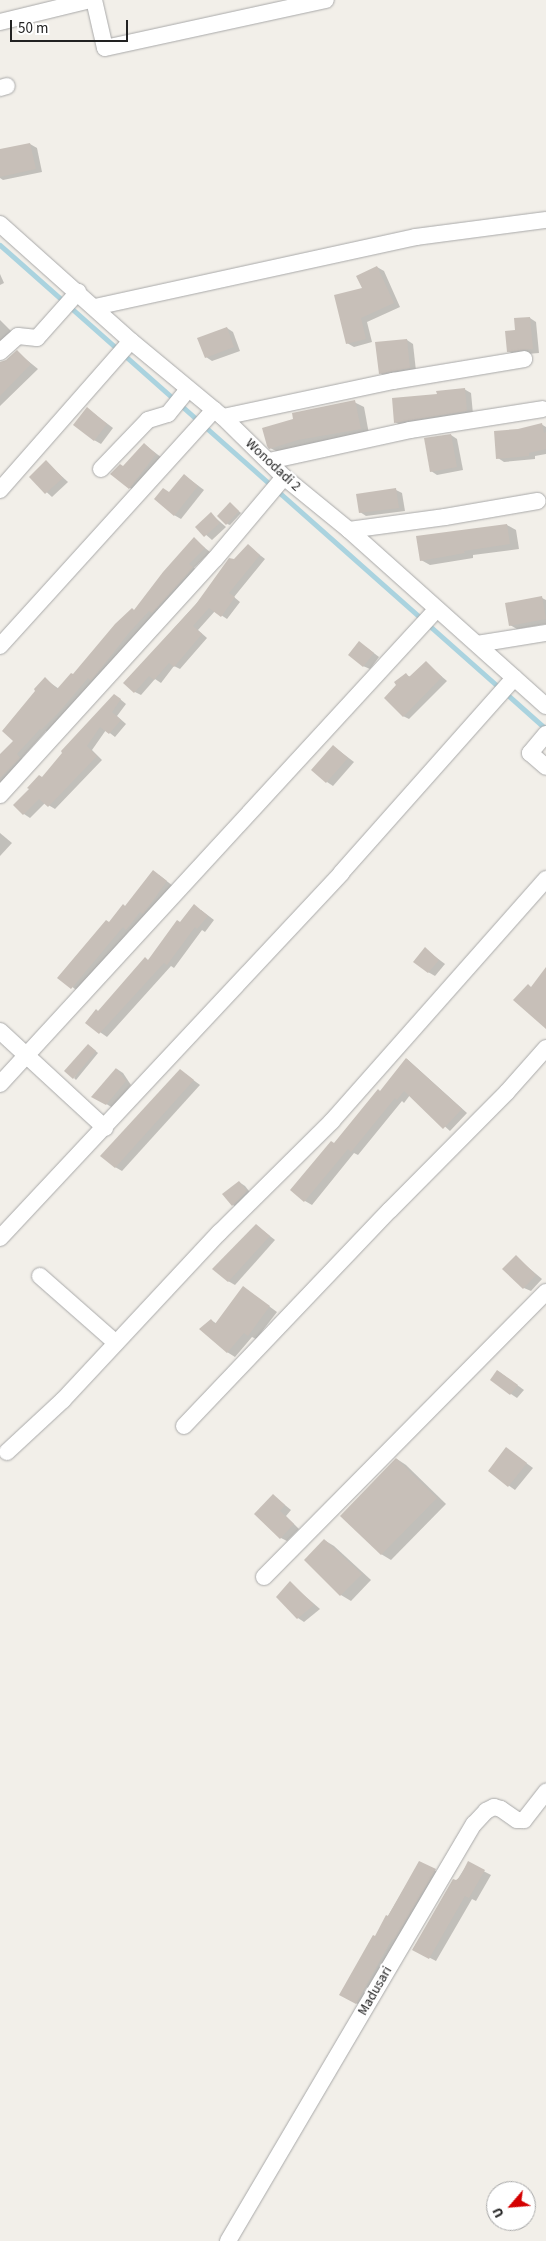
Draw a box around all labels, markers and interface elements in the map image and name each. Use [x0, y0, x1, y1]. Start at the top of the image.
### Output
scale bar [12, 10, 130, 42]
text: 50 m [18, 18, 48, 39]
street label: Wonodadi 2 [242, 435, 304, 495]
street label: Madusari [354, 1963, 396, 2019]
north arrow [486, 2181, 536, 2231]
text: U [488, 2204, 510, 2221]

